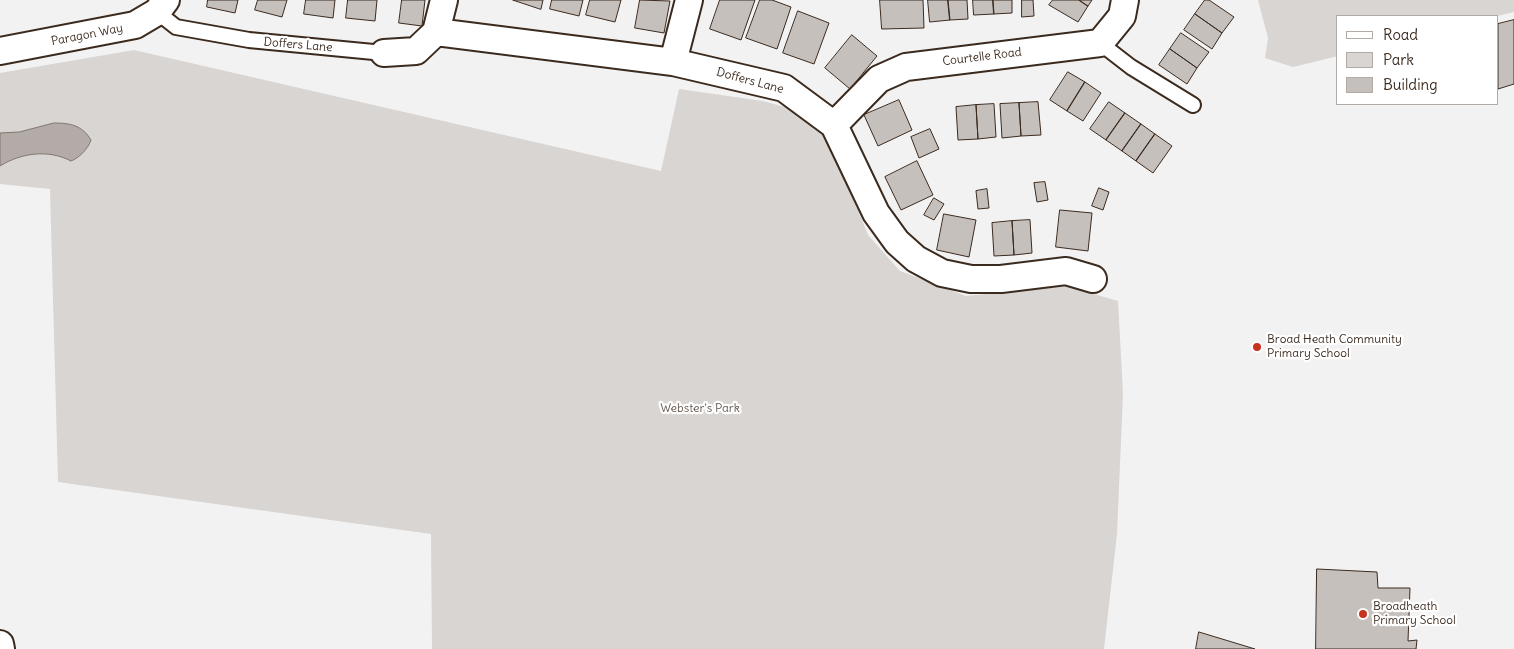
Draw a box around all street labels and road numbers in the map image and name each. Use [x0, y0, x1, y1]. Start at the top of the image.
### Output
street label: Paragon Way [50, 21, 124, 49]
street label: Doffers Lane [263, 35, 333, 55]
street label: Courtelle Road [942, 45, 1022, 69]
street label: Doffers Lane [715, 65, 785, 97]

